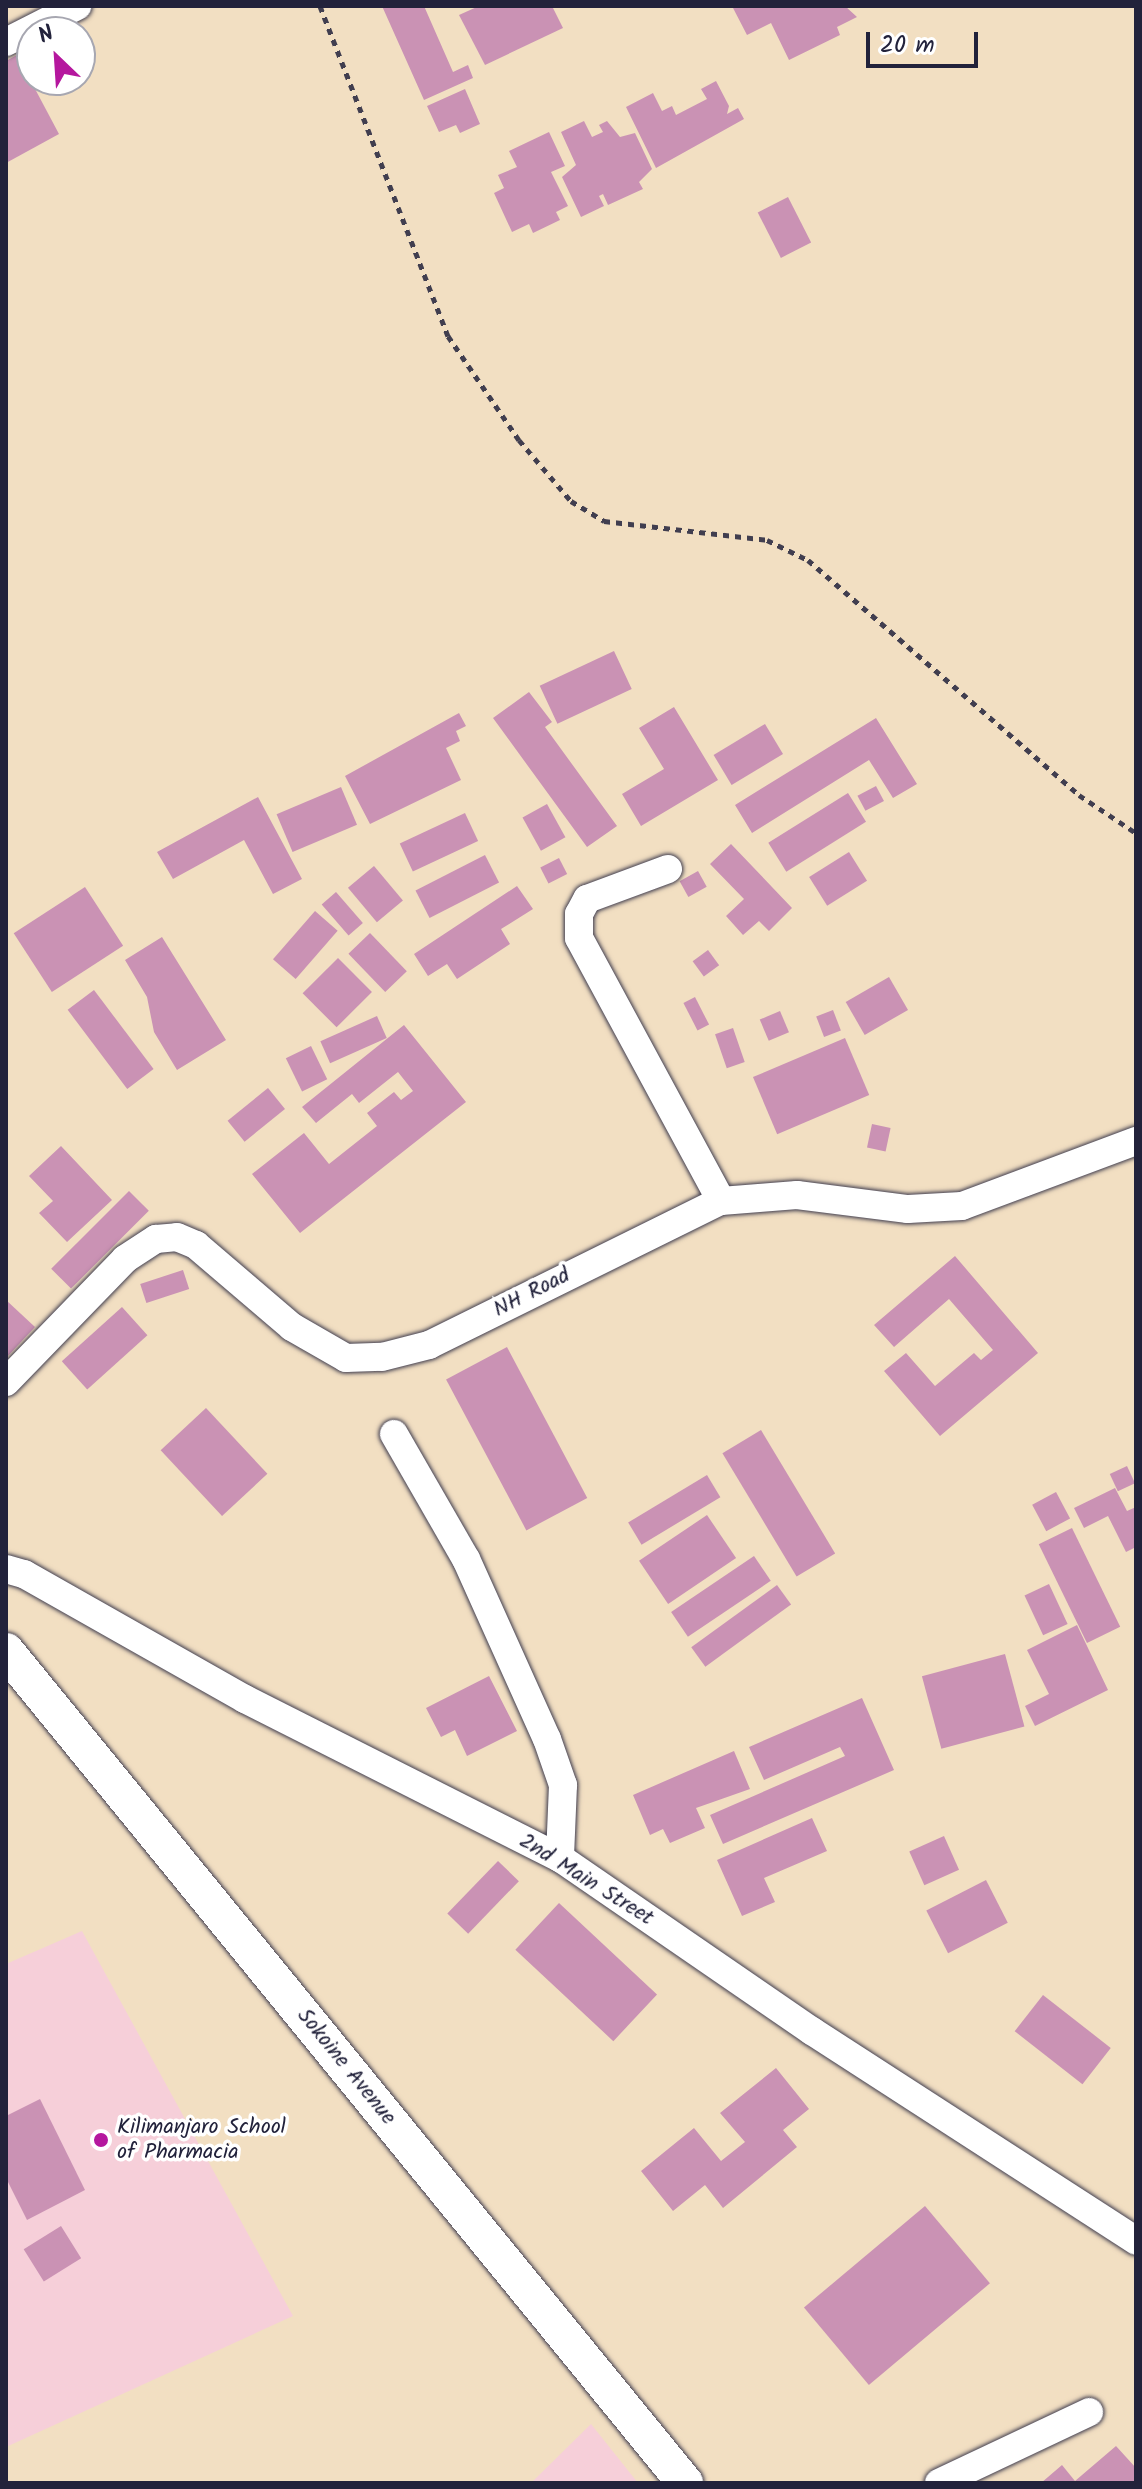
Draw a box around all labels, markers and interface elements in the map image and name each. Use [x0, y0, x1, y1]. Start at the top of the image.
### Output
north arrow [16, 16, 96, 96]
scale bar [870, 16, 982, 66]
text: N [33, 17, 60, 54]
text: 20 m [880, 26, 935, 65]
street label: NH Road [489, 1262, 575, 1324]
street label: 2nd Main Street [514, 1828, 658, 1932]
street label: Sokoine Avenue [291, 2003, 401, 2131]
place label: Kilimanjaro School of Pharmacia [117, 2114, 286, 2166]
marker: Kilimanjaro School of Pharmacia [92, 2131, 110, 2149]

